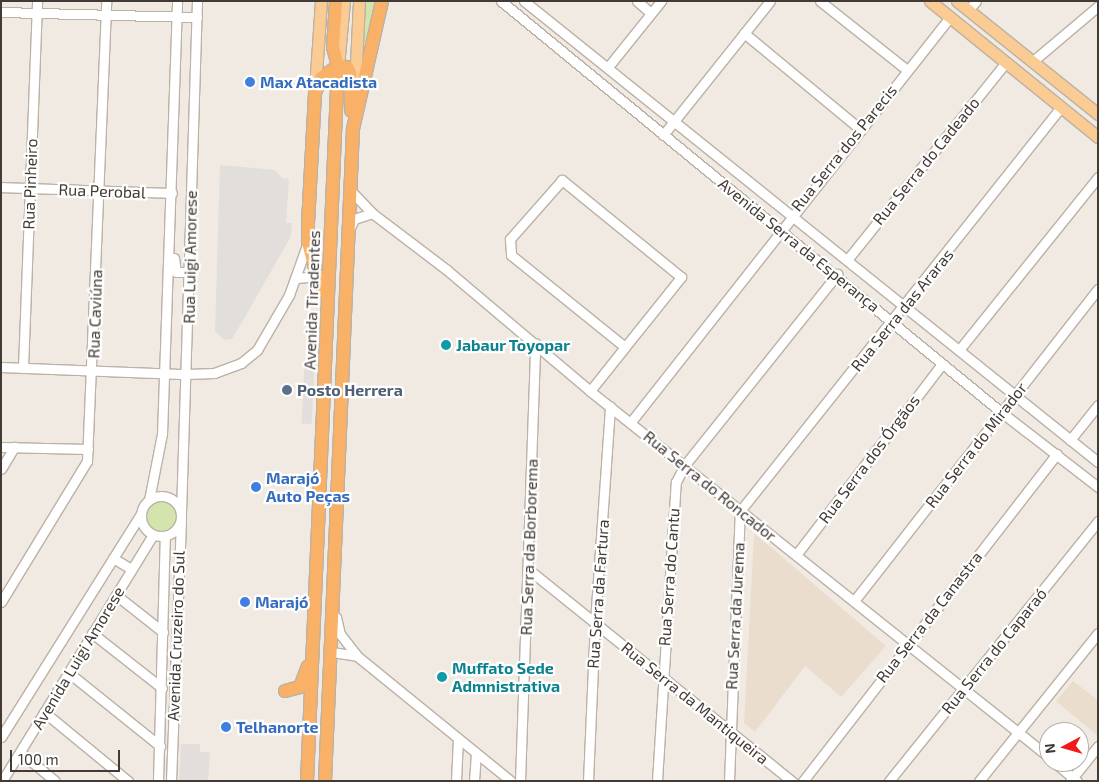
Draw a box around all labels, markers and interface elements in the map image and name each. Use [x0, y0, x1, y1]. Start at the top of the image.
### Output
place label: Max Atacadista [260, 72, 378, 92]
marker: Max Atacadista [244, 76, 256, 88]
street label: Rua Serra dos Parecis [787, 81, 901, 215]
street label: Rua Serra do Cadeado [869, 93, 983, 229]
street label: Rua Pinheiro [19, 138, 41, 230]
street label: Avenida Serra da Esperança [715, 174, 883, 316]
street label: Rua Perobal [58, 180, 146, 202]
street label: Rua Luigi Amorese [179, 190, 201, 324]
street label: Avenida Tiradentes [300, 230, 324, 370]
street label: Rua Serra das Araras [847, 245, 957, 375]
street label: Rua Caviúna [84, 269, 106, 359]
place label: Jabaur Toyopar [456, 335, 571, 355]
marker: Jabaur Toyopar [440, 339, 452, 351]
street label: Rua Serra do Mirador [921, 378, 1031, 512]
place label: Posto Herrera [297, 380, 403, 400]
marker: Posto Herrera [281, 384, 293, 396]
street label: Rua Serra dos Órgãos [814, 391, 924, 527]
street label: Rua Serra do Roncador [640, 426, 780, 546]
street label: Rua Serra da Borborema [516, 458, 542, 636]
place label: Marajó Auto Peças [266, 468, 350, 506]
marker: Marajó Auto Peças [250, 481, 262, 493]
street label: Rua Serra do Cantu [655, 507, 683, 647]
street label: Rua Serra da Fartura [583, 519, 613, 669]
street label: Rua Serra da Jurema [722, 542, 748, 690]
street label: Rua Serra da Canastra [872, 548, 986, 686]
street label: Avenida Cruzeiro do Sul [163, 551, 189, 721]
street label: Avenida Luigi Amorese [28, 583, 128, 733]
street label: Rua Serra do Caparaó [937, 584, 1051, 718]
place label: Marajó [255, 592, 309, 612]
marker: Marajó [239, 596, 251, 608]
street label: Rua Serra da Mantiqueira [618, 638, 772, 768]
place label: Muffato Sede Admnistrativa [452, 658, 560, 696]
marker: Muffato Sede Admnistrativa [436, 671, 448, 683]
place label: Telhanorte [236, 717, 319, 737]
marker: Telhanorte [220, 721, 232, 733]
north arrow [1039, 722, 1089, 772]
scale bar [12, 740, 122, 772]
text: N [1041, 743, 1059, 754]
text: 100 m [18, 750, 59, 768]

